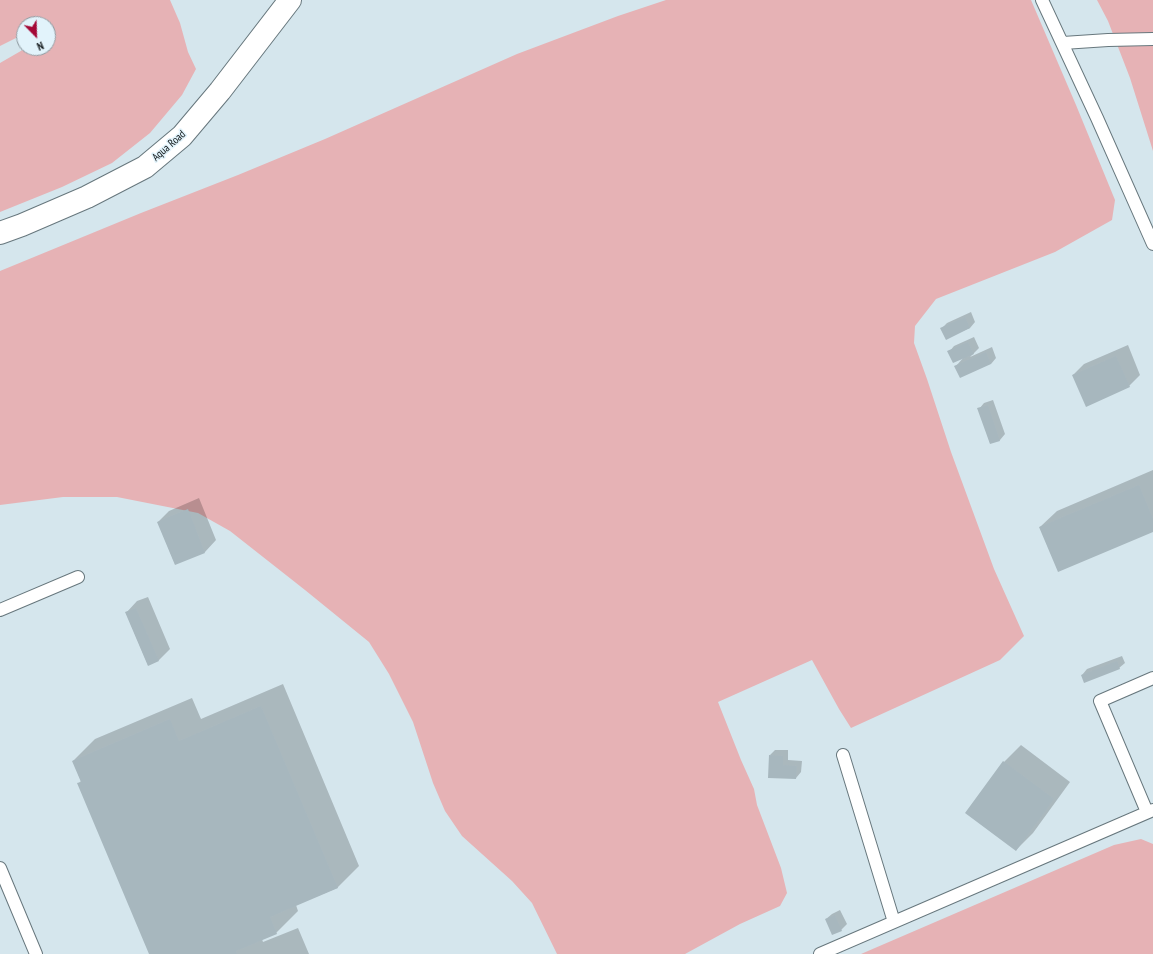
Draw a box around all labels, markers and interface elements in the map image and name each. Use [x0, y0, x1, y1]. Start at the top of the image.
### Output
north arrow [16, 16, 56, 56]
text: N [35, 39, 46, 54]
street label: Aqua Road [150, 128, 188, 164]

